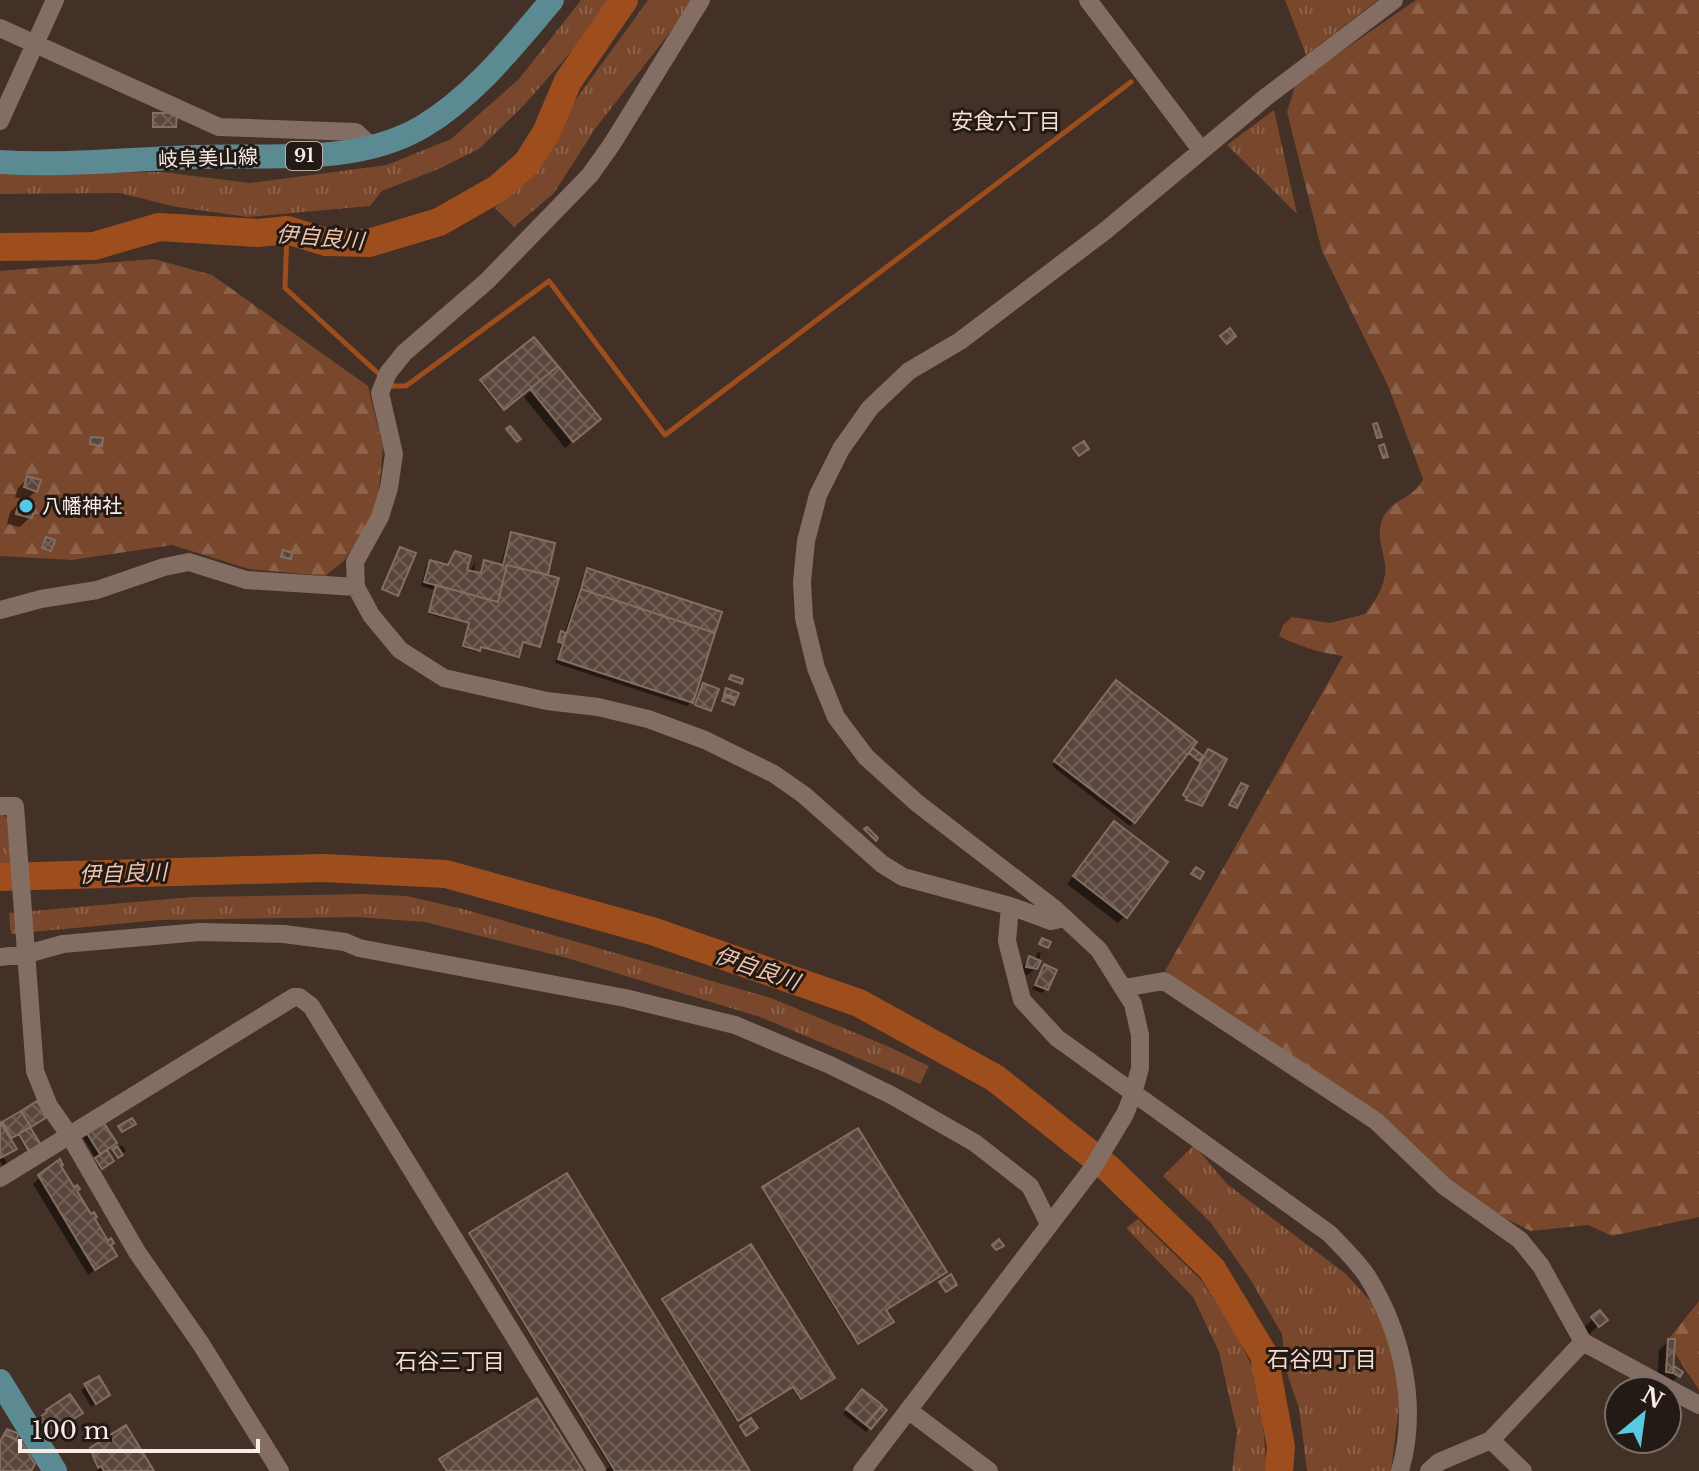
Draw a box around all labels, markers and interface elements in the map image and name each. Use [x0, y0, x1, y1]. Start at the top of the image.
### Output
district label: 安食六丁目 [951, 108, 1061, 135]
road number: 91 [286, 142, 322, 170]
street label: 岐阜美山線 [158, 144, 258, 172]
water label: 伊自良川 [275, 220, 367, 255]
place label: 八幡神社 [42, 494, 122, 518]
marker: 八幡神社 [17, 497, 35, 515]
water label: 伊自良川 [79, 858, 169, 889]
water label: 伊自良川 [711, 941, 805, 996]
district label: 石谷四丁目 [1267, 1346, 1377, 1373]
district label: 石谷三丁目 [395, 1348, 505, 1375]
north arrow [1603, 1375, 1683, 1455]
text: N [1637, 1381, 1668, 1415]
scale bar [20, 1403, 258, 1453]
text: 100 m [32, 1416, 110, 1445]

